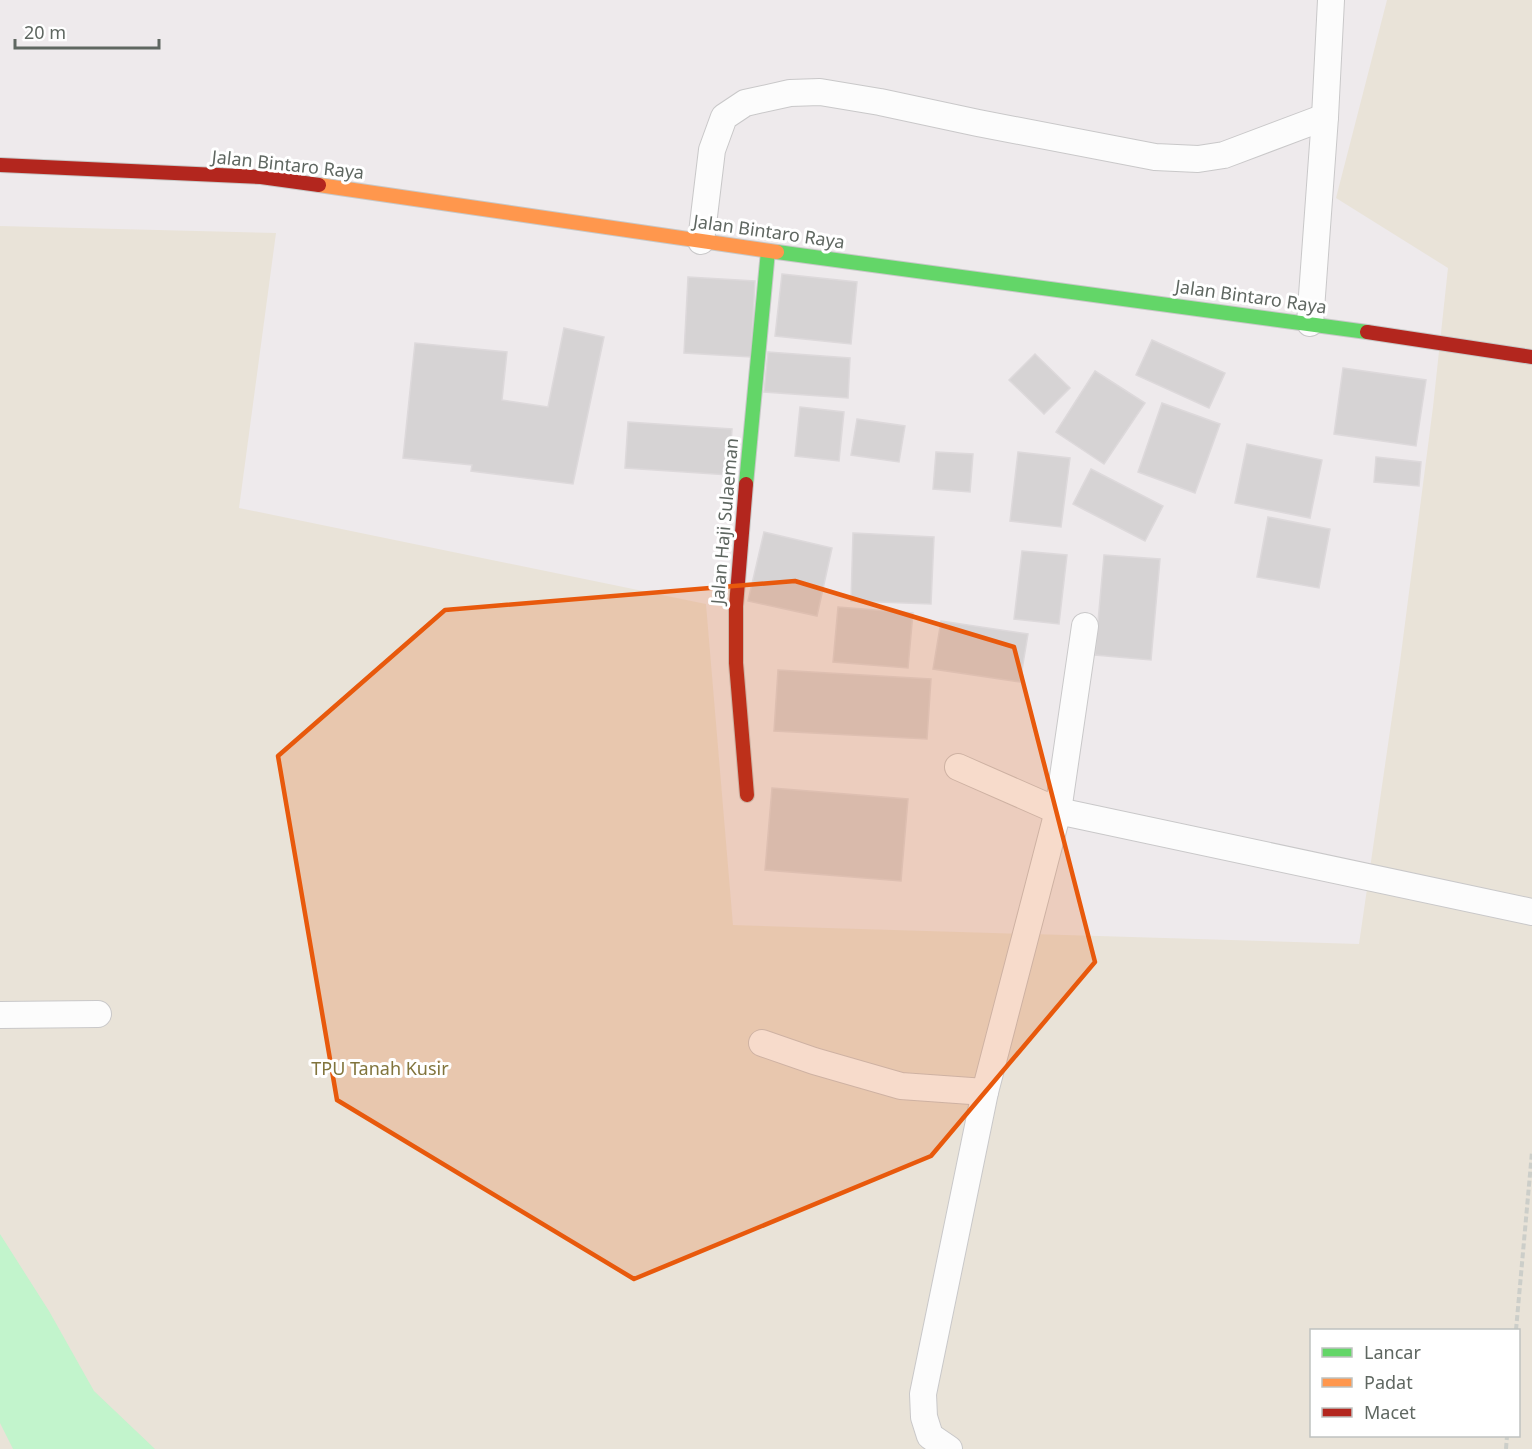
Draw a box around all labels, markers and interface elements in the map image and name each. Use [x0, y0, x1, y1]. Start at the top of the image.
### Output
scale bar [15, 12, 159, 50]
text: 20 m [24, 20, 66, 44]
street label: Jalan Bintaro Raya [209, 144, 365, 184]
street label: Jalan Bintaro Raya [690, 208, 846, 254]
street label: Jalan Bintaro Raya [1172, 273, 1328, 319]
street label: Jalan Haji Sulaeman [705, 437, 743, 607]
park label: TPU Tanah Kusir [311, 1056, 449, 1080]
legend [1310, 1329, 1520, 1437]
text: Lancar [1364, 1340, 1421, 1364]
text: Padat [1364, 1370, 1413, 1394]
text: Macet [1364, 1400, 1416, 1424]

